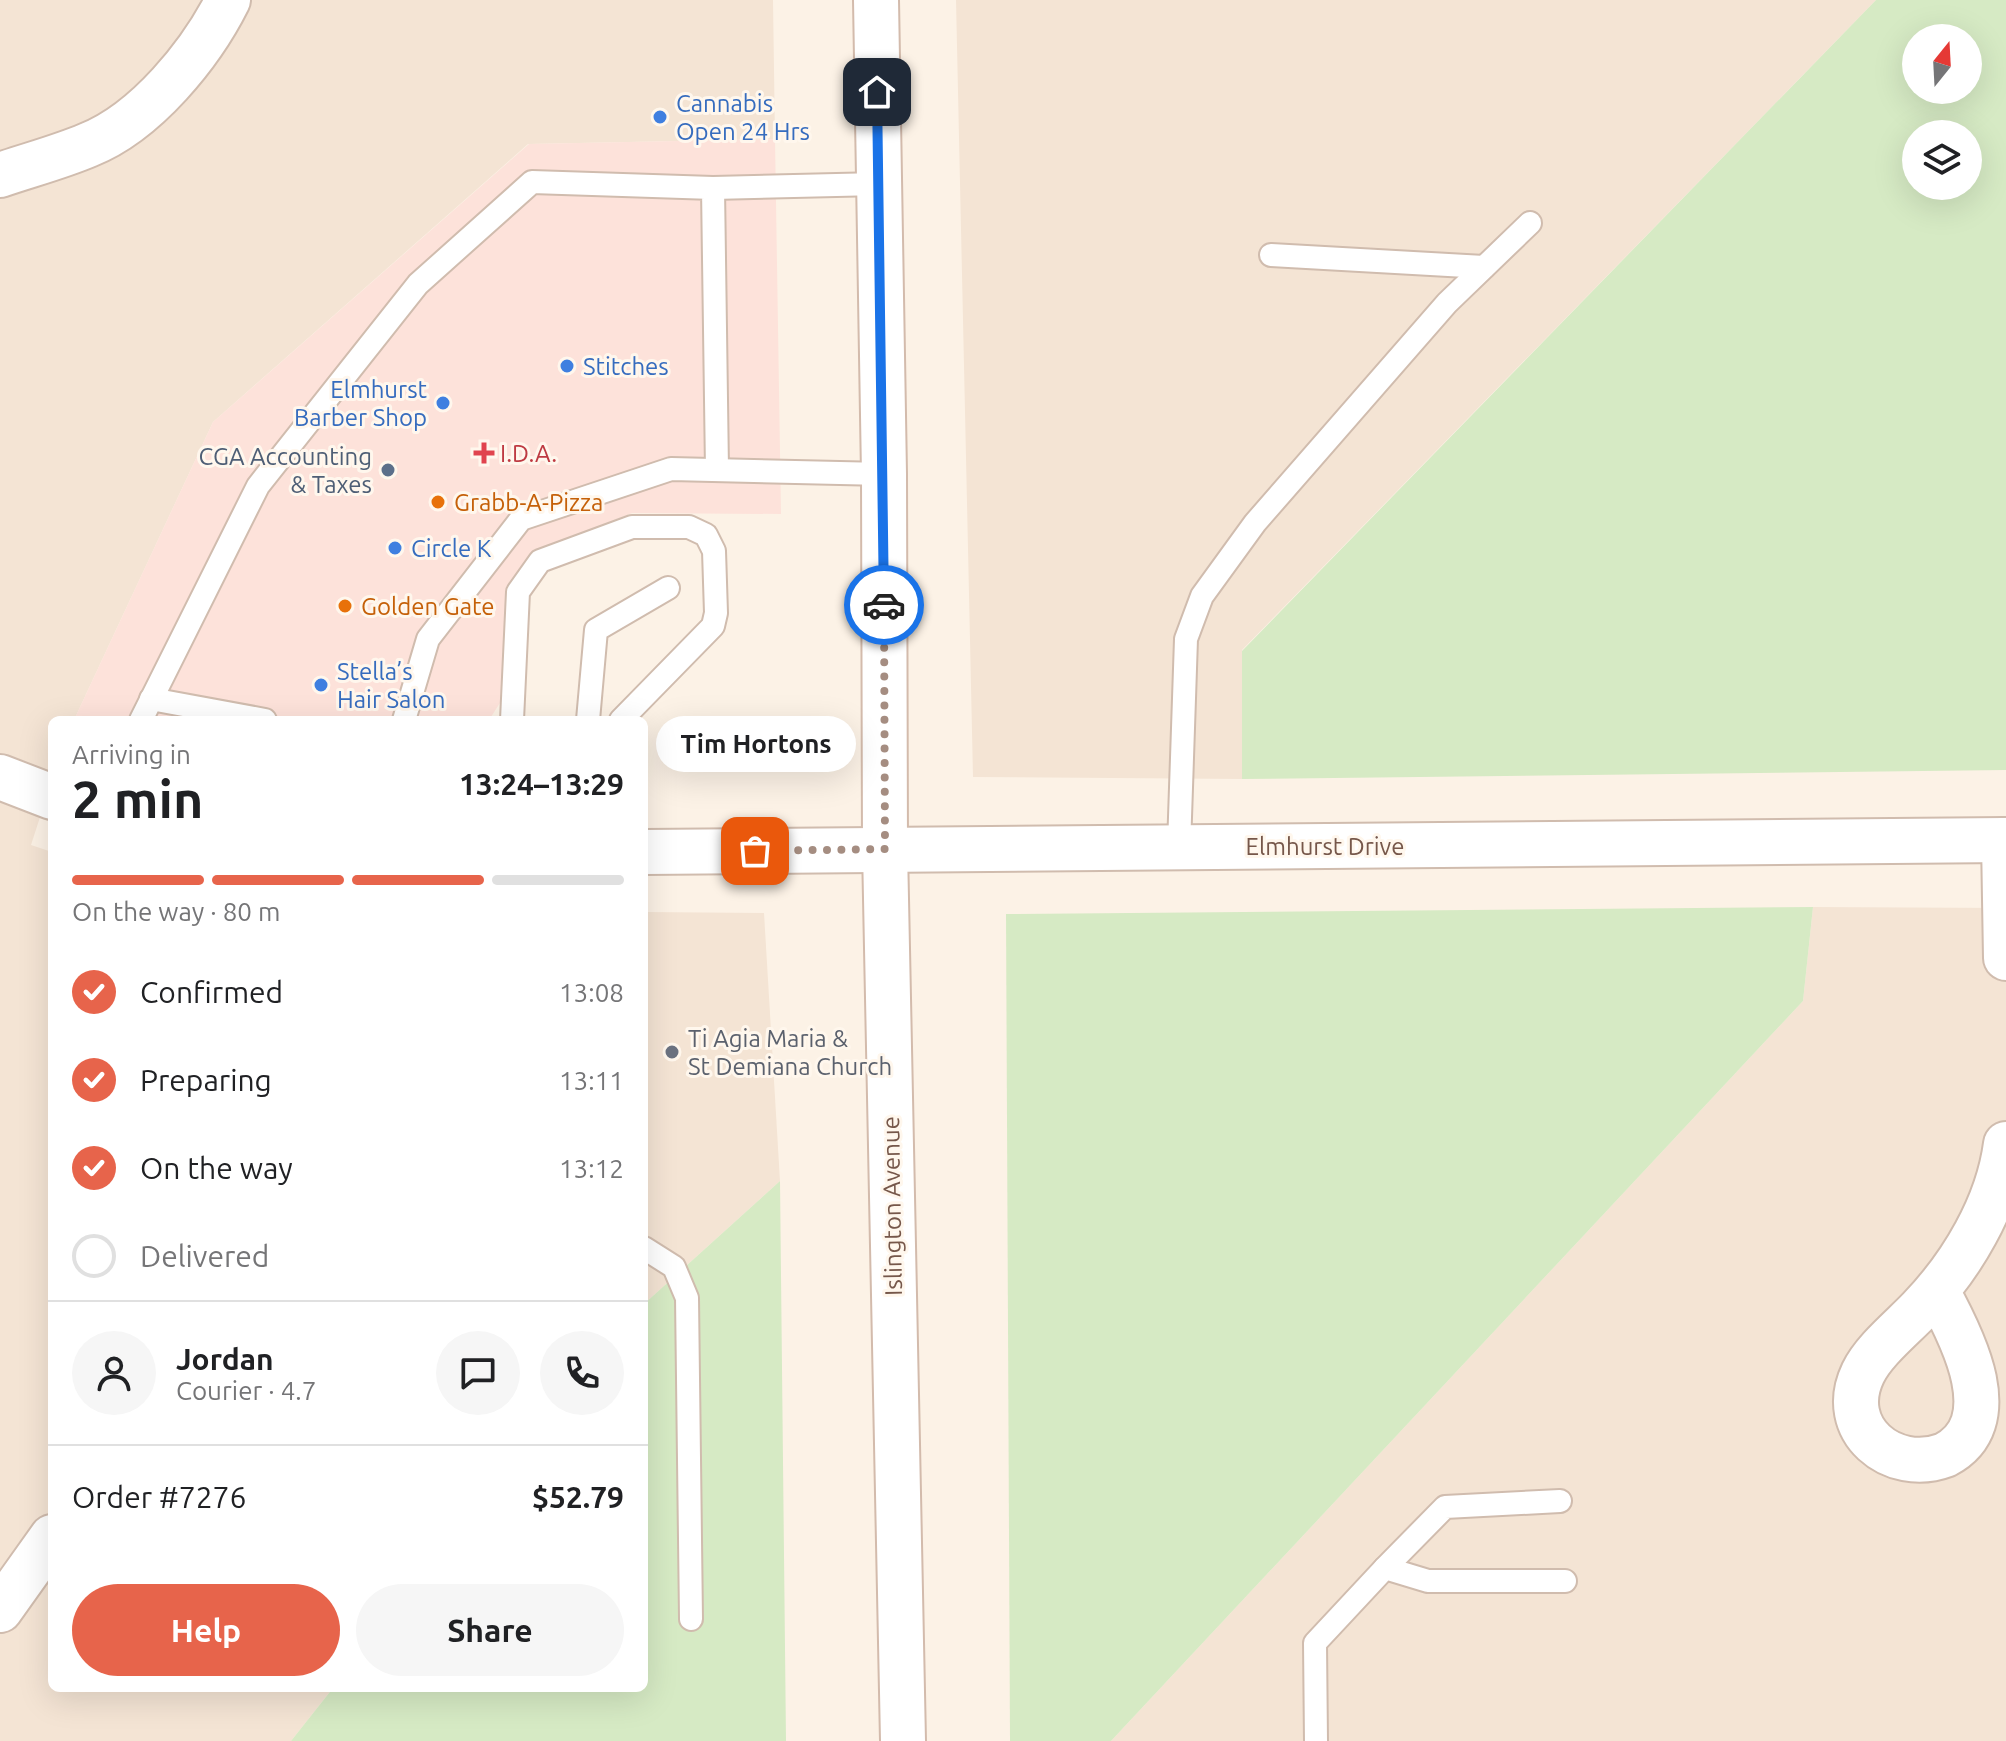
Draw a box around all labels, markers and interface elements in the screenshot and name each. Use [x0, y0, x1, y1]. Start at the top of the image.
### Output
north arrow [1902, 24, 1982, 104]
map controls [1902, 24, 1982, 200]
pin [843, 58, 911, 126]
icon: home [855, 70, 899, 114]
place label: Cannabis Open 24 Hrs [676, 90, 810, 145]
marker: Cannabis Open 24 Hrs [651, 108, 669, 126]
button: layers [1902, 120, 1982, 200]
place label: Stitches [583, 353, 669, 380]
marker: Stitches [558, 357, 576, 375]
place label: Elmhurst Barber Shop [294, 376, 428, 431]
marker: Elmhurst Barber Shop [434, 394, 452, 412]
place label: I.D.A. [500, 440, 557, 467]
place label: CGA Accounting & Taxes [199, 443, 372, 498]
marker: I.D.A. [475, 444, 493, 462]
marker: CGA Accounting & Taxes [379, 461, 397, 479]
place label: Grabb-A-Pizza [454, 489, 603, 516]
marker: Grabb-A-Pizza [429, 493, 447, 511]
place label: Circle K [411, 535, 492, 562]
marker: Circle K [386, 539, 404, 557]
courier [844, 565, 924, 645]
icon: car [862, 583, 906, 627]
place label: Golden Gate [361, 593, 495, 620]
marker: Golden Gate [336, 597, 354, 615]
place label: Stella’s Hair Salon [337, 658, 445, 713]
marker: Stella’s Hair Salon [312, 676, 330, 694]
callout: Tim Hortons [655, 715, 855, 771]
text: Tim Hortons [680, 729, 832, 758]
text: Arriving in [72, 740, 191, 769]
text: 13:24–13:29 [459, 767, 624, 801]
text: 2 min [72, 770, 203, 828]
pin [721, 817, 789, 885]
icon: bag [733, 829, 777, 873]
street label: Elmhurst Drive [1245, 833, 1405, 860]
text: On the way · 80 m [72, 897, 280, 926]
icon: check [72, 970, 116, 1014]
text: Confirmed [140, 975, 283, 1009]
text: 13:08 [559, 978, 624, 1007]
place label: Ti Agia Maria & St Demiana Church [688, 1025, 892, 1080]
marker: Ti Agia Maria & St Demiana Church [663, 1043, 681, 1061]
icon: check [72, 1058, 116, 1102]
text: Preparing [140, 1063, 272, 1097]
text: 13:11 [559, 1066, 624, 1095]
street label: Islington Avenue [877, 1116, 907, 1296]
icon: check [72, 1146, 116, 1190]
text: On the way [140, 1151, 293, 1185]
text: 13:12 [559, 1154, 624, 1183]
text: Delivered [140, 1239, 269, 1273]
button: person [72, 1331, 156, 1415]
button: chat [436, 1331, 520, 1415]
button: phone [540, 1331, 624, 1415]
text: Jordan [176, 1342, 274, 1376]
text: Courier · 4.7 [176, 1376, 316, 1405]
text: Order #7276 [72, 1480, 246, 1514]
text: $52.79 [532, 1480, 624, 1514]
button: Help [72, 1584, 340, 1676]
button: Share [356, 1584, 624, 1676]

